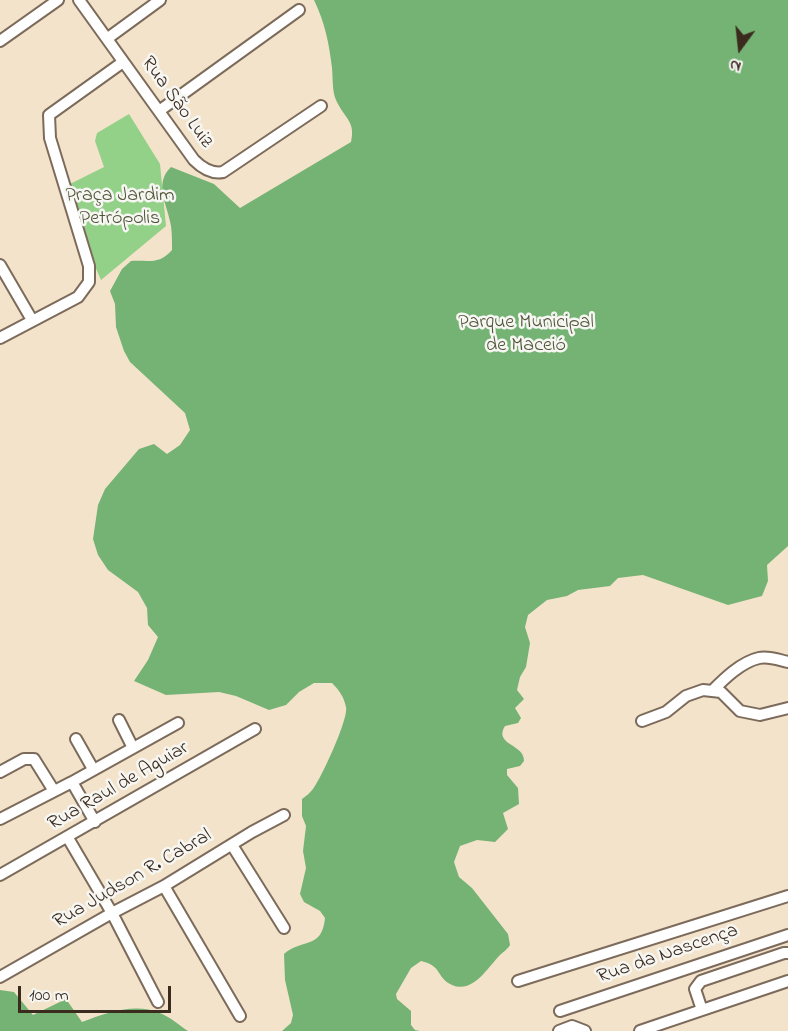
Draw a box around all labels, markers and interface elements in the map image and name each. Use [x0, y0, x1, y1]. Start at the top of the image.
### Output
north arrow [710, 18, 770, 78]
text: N [727, 52, 744, 78]
street label: Rua São Luiz [135, 53, 217, 153]
park label: Praça Jardim Petrópolis [65, 185, 175, 232]
park label: Parque Municipal de Maceió [458, 312, 594, 359]
street label: Rua Raul de Aguiar [44, 737, 194, 837]
street label: Rua Judson R. Cabral [50, 825, 216, 935]
street label: Rua da Nascença [595, 920, 741, 990]
scale bar [21, 974, 174, 1012]
text: 100 m [29, 983, 69, 1009]

